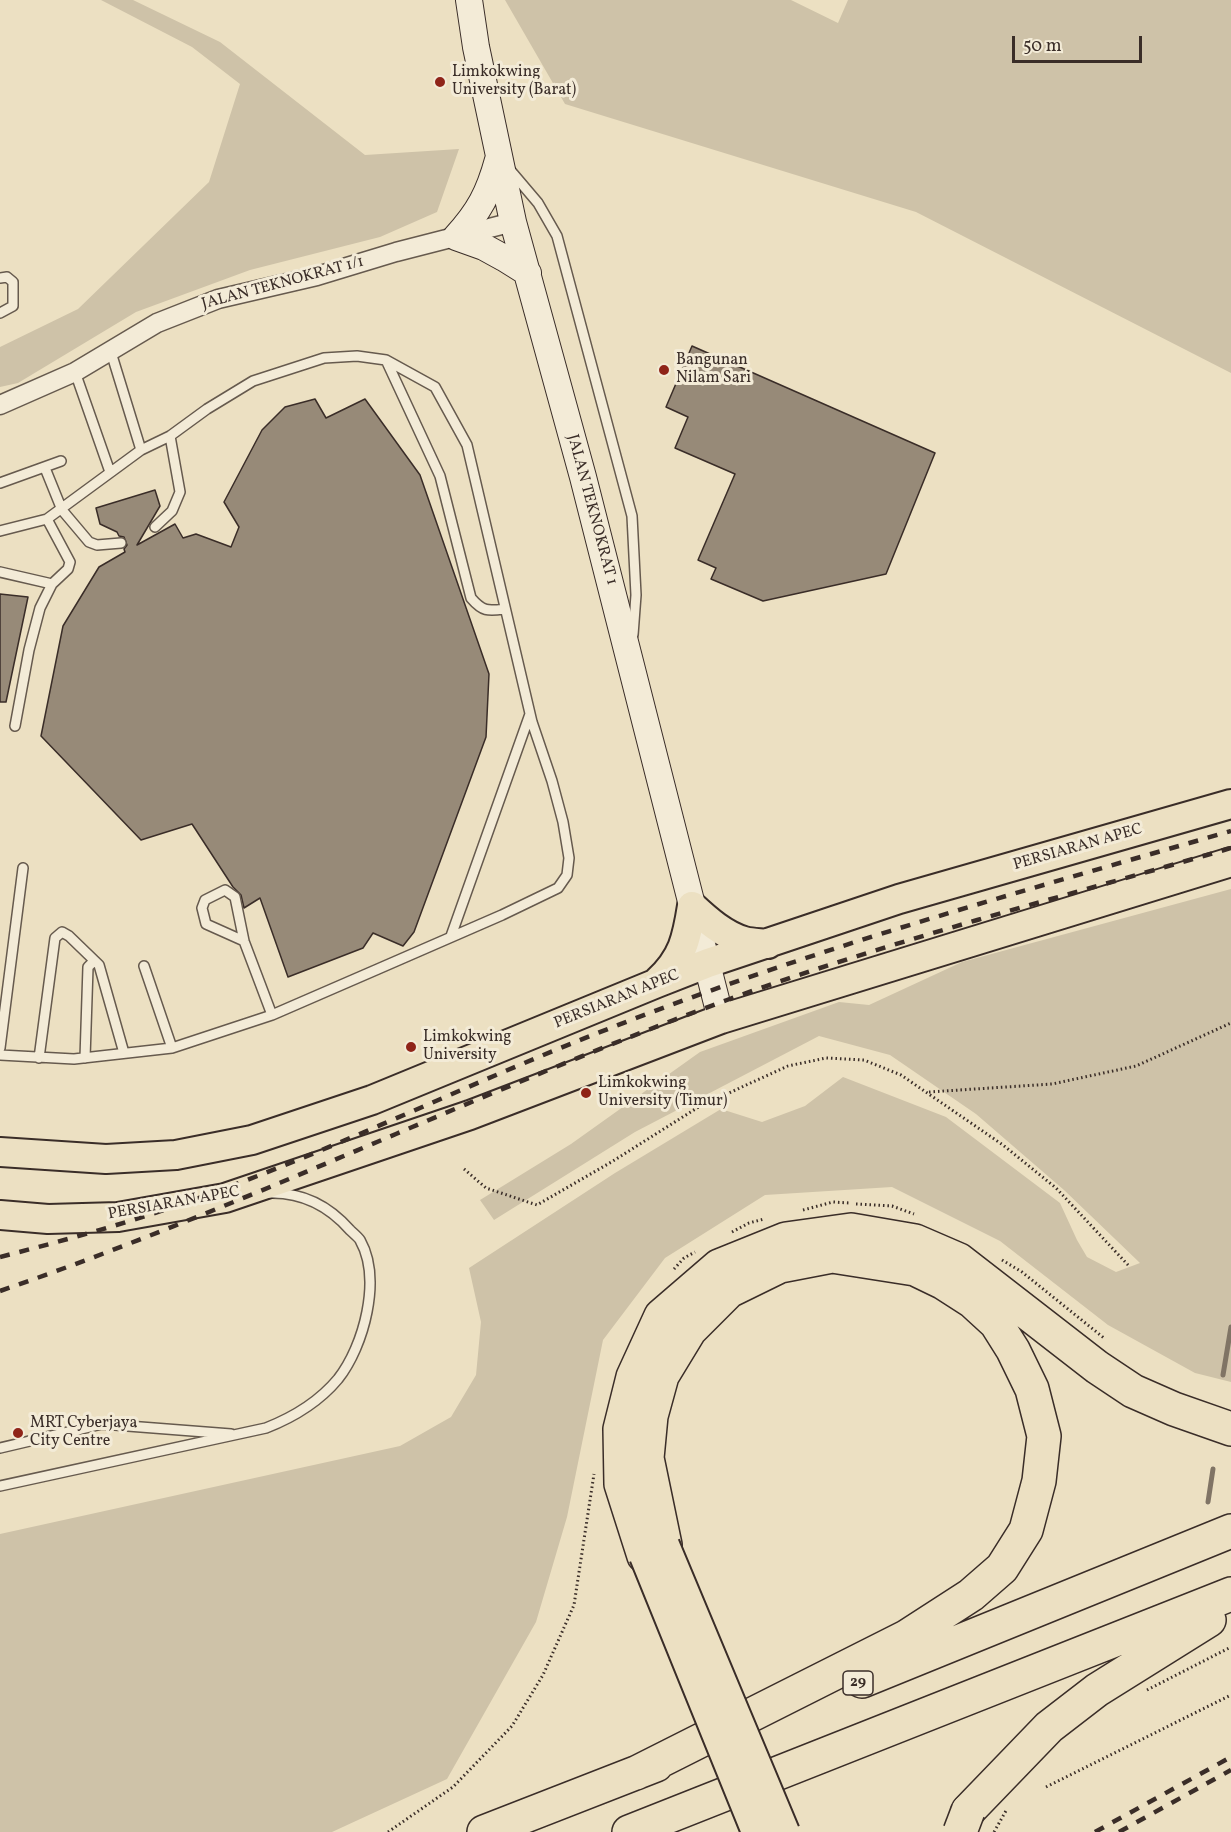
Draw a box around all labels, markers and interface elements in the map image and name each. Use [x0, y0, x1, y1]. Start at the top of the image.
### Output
scale bar [1015, 24, 1146, 62]
text: 50 m [1023, 34, 1062, 59]
place label: Limkokwing University (Barat) [452, 63, 576, 101]
marker: Limkokwing University (Barat) [433, 75, 447, 89]
street label: JALAN TEKNOKRAT 1/1 [200, 253, 366, 315]
place label: Bangunan Nilam Sari [676, 351, 751, 389]
marker: Bangunan Nilam Sari [657, 363, 671, 377]
street label: JALAN TEKNOKRAT 1 [562, 432, 620, 588]
street label: PERSIARAN APEC [1011, 820, 1145, 876]
street label: PERSIARAN APEC [552, 966, 682, 1034]
place label: Limkokwing University [423, 1028, 511, 1066]
marker: Limkokwing University [404, 1040, 418, 1054]
place label: Limkokwing University (Timur) [598, 1074, 727, 1112]
marker: Limkokwing University (Timur) [579, 1086, 593, 1100]
street label: PERSIARAN APEC [107, 1183, 241, 1225]
place label: MRT Cyberjaya City Centre [30, 1414, 137, 1452]
marker: MRT Cyberjaya City Centre [11, 1426, 25, 1440]
road number: 29 [843, 1671, 873, 1695]

